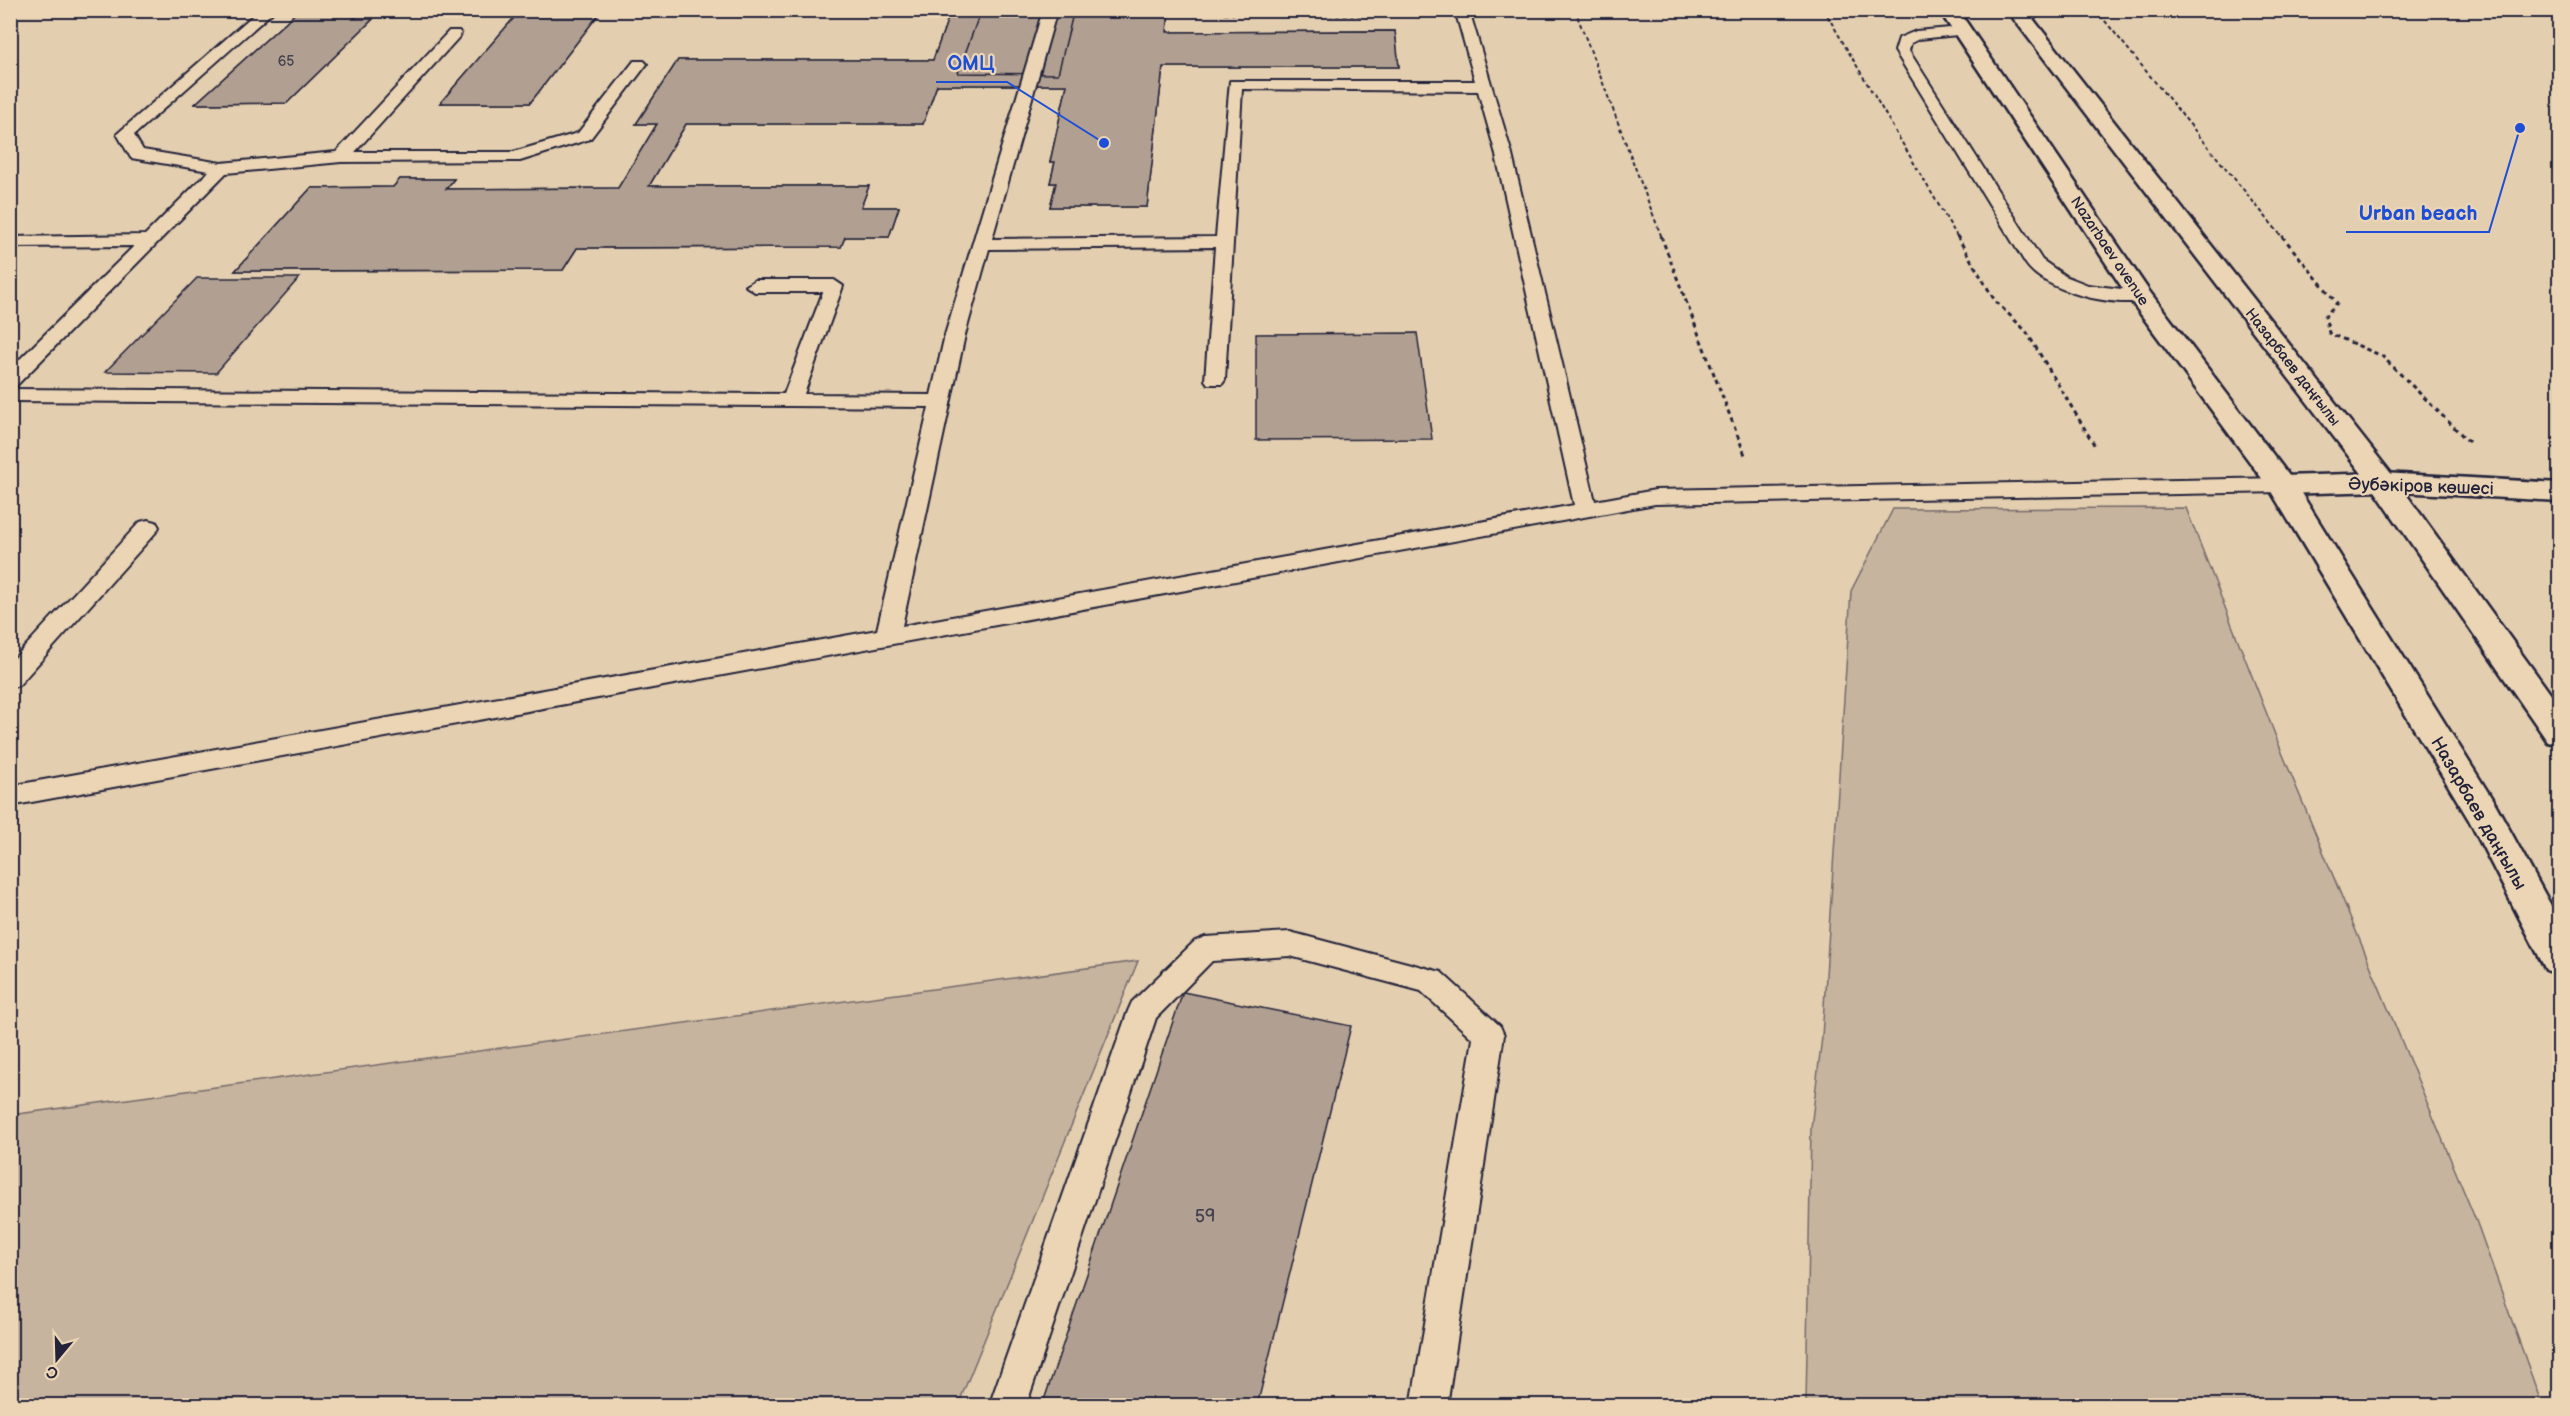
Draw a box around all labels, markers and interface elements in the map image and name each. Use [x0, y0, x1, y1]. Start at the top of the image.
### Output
callout: ОМЦ [936, 44, 1007, 82]
text: ОМЦ [947, 52, 995, 76]
house number: 65 [278, 53, 294, 70]
street label: Nazarbaev avenue [2066, 193, 2153, 310]
callout: Urban beach [2346, 194, 2489, 232]
text: Urban beach [2359, 202, 2477, 226]
street label: Назарбаев даңғылы [2241, 305, 2344, 430]
street label: Әубәкіров көшесі [2348, 473, 2494, 500]
street label: Назарбаев даңғылы [2426, 733, 2531, 893]
house number: 59 [1195, 1206, 1215, 1227]
north arrow [27, 1329, 87, 1389]
text: С [44, 1361, 61, 1383]

